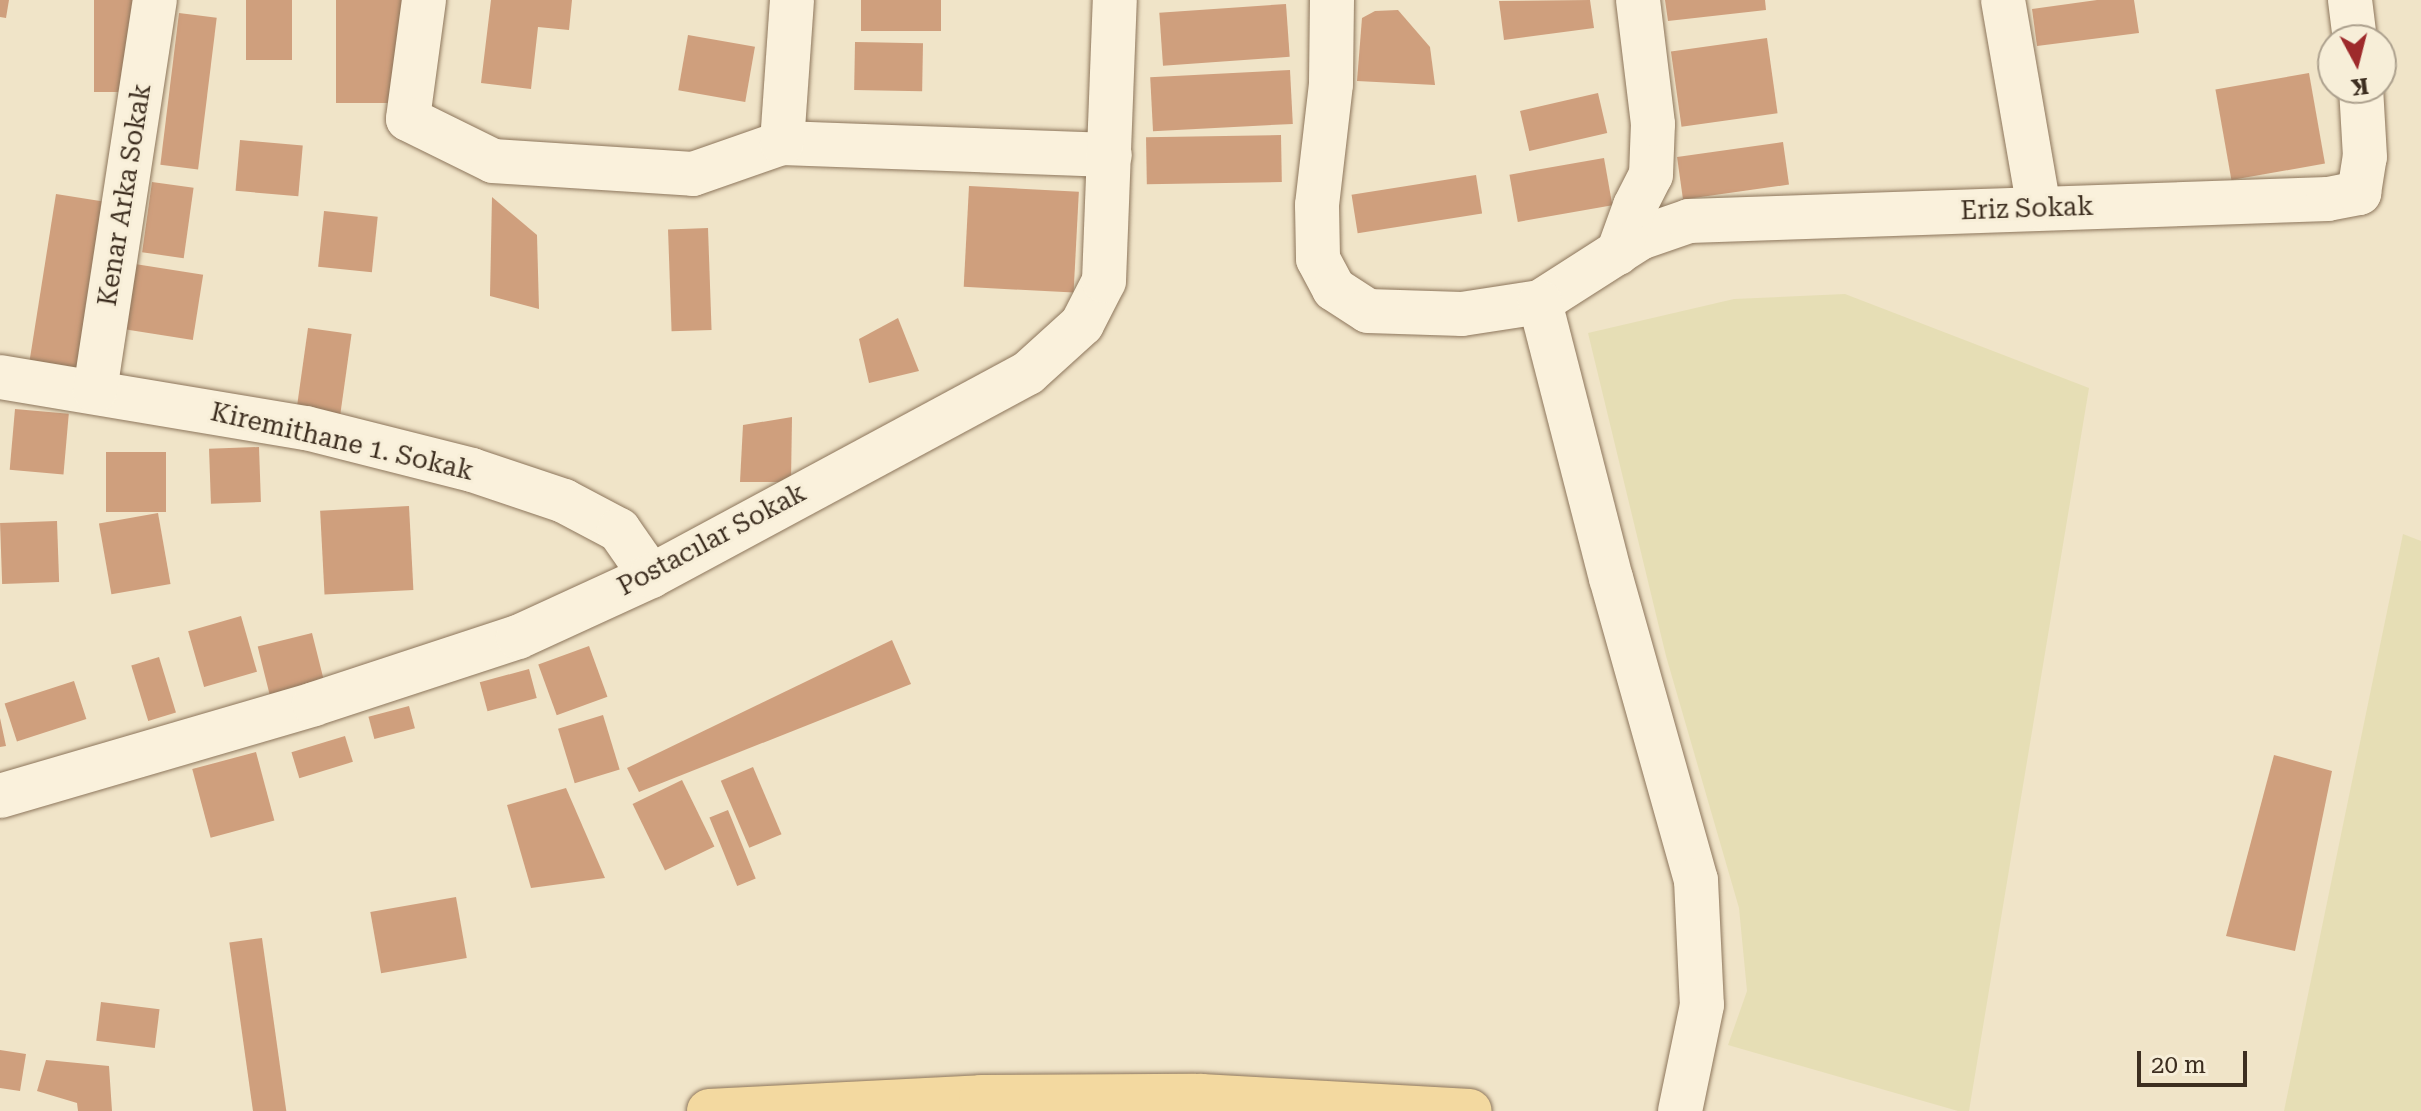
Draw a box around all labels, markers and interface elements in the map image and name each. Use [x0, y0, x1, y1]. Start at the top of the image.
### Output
north arrow [2317, 24, 2397, 104]
text: K [2350, 73, 2370, 100]
street label: Kenar Arka Sokak [92, 82, 158, 308]
street label: Eriz Sokak [1960, 191, 2094, 227]
street label: Kiremithane 1. Sokak [208, 397, 476, 487]
street label: Postacılar Sokak [613, 477, 811, 603]
scale bar [2141, 1035, 2251, 1085]
text: 20 m [2151, 1051, 2206, 1079]

